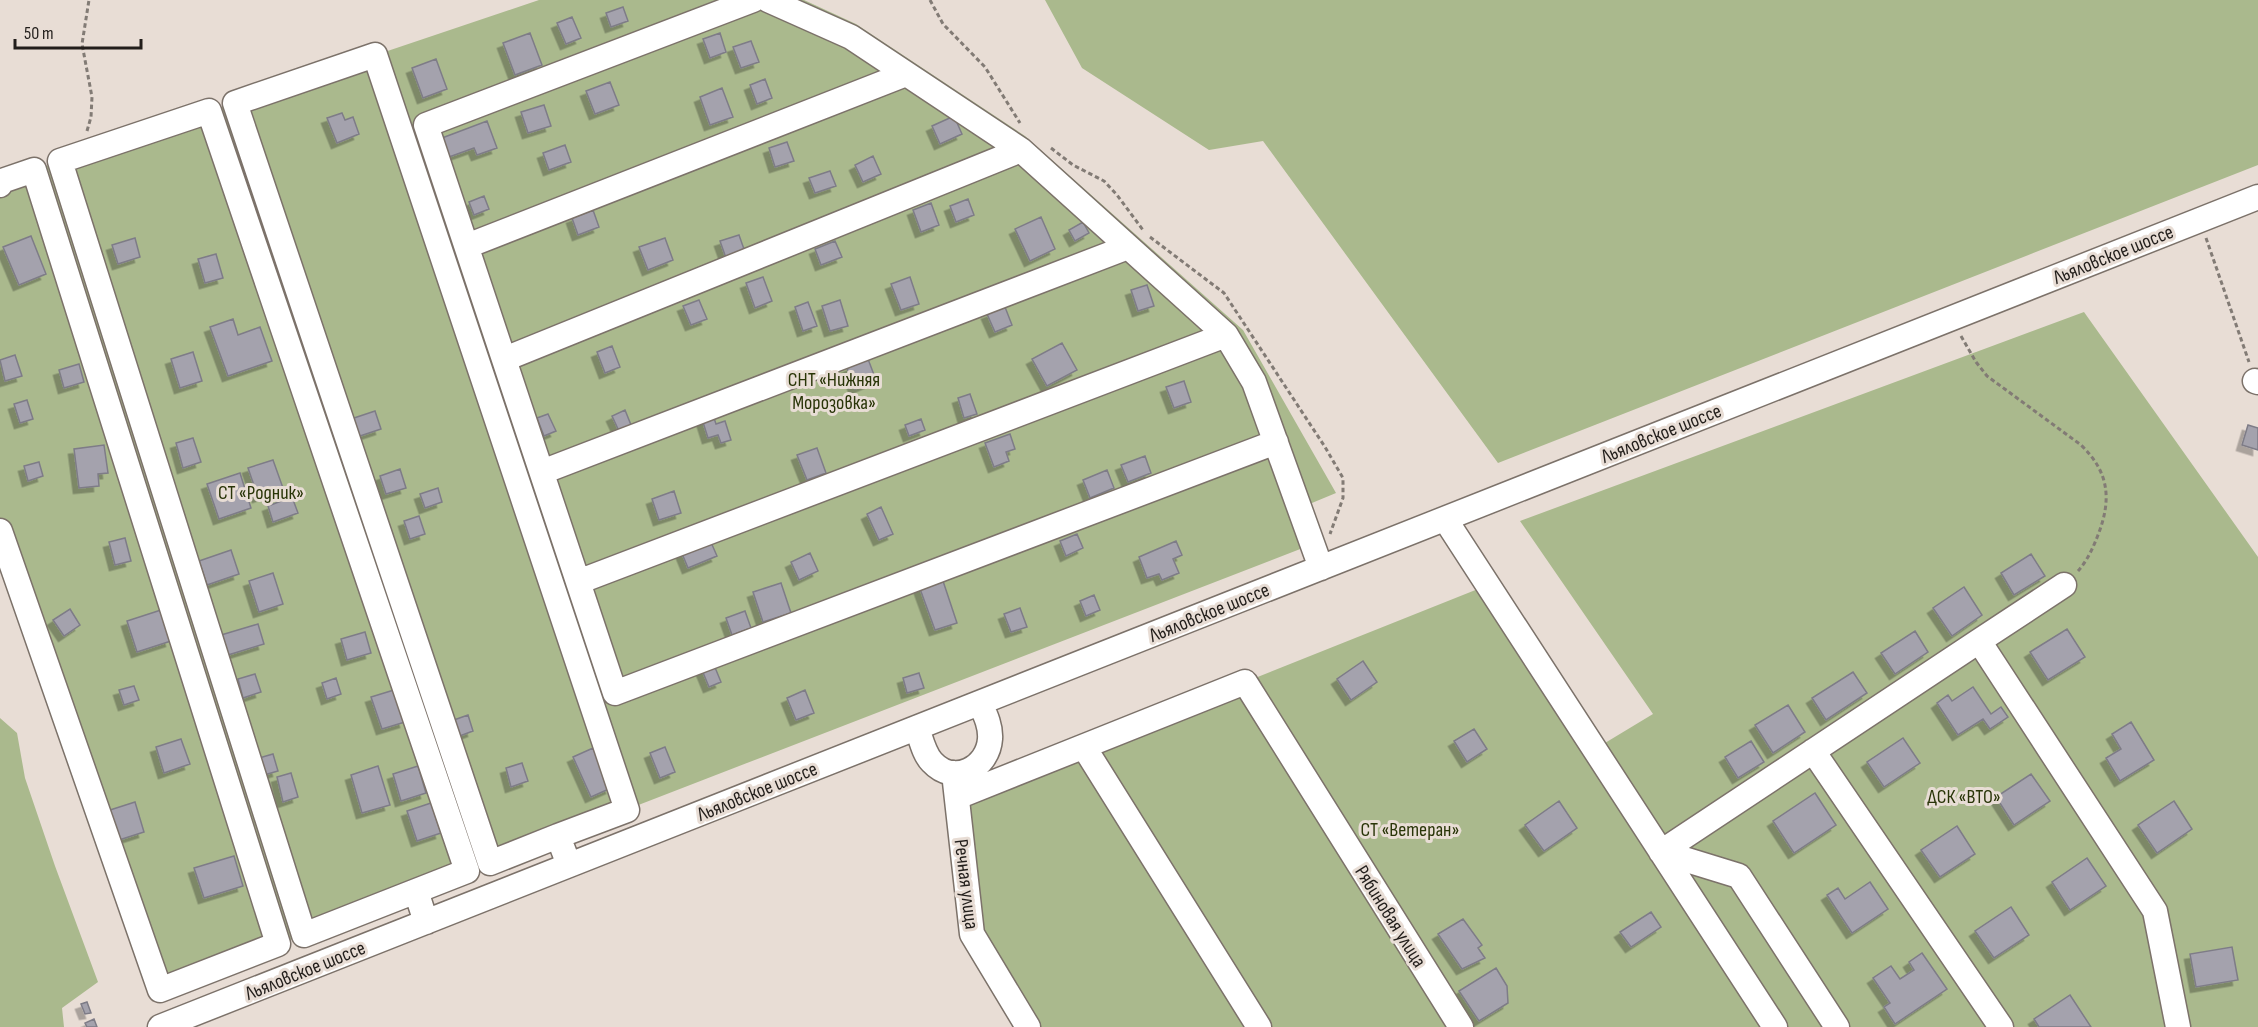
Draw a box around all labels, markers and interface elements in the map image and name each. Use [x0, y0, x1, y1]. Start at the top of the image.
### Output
scale bar [15, 12, 141, 50]
text: 50 m [24, 23, 54, 44]
street label: Льяловское шоссе [2049, 220, 2177, 290]
park label: СНТ «Нижняя Морозовка» [788, 368, 880, 415]
street label: Льяловское шоссе [1597, 399, 1725, 469]
park label: СТ «Родник» [218, 481, 304, 505]
street label: Льяловское шоссе [1145, 578, 1273, 648]
street label: Льяловское шоссе [693, 757, 821, 827]
park label: ДСК «ВТО» [1927, 785, 2001, 809]
park label: СТ «Ветеран» [1361, 818, 1459, 842]
street label: Речная улица [949, 838, 983, 931]
street label: Рябиновая улица [1349, 861, 1431, 972]
street label: Льяловское шоссе [241, 936, 369, 1006]

